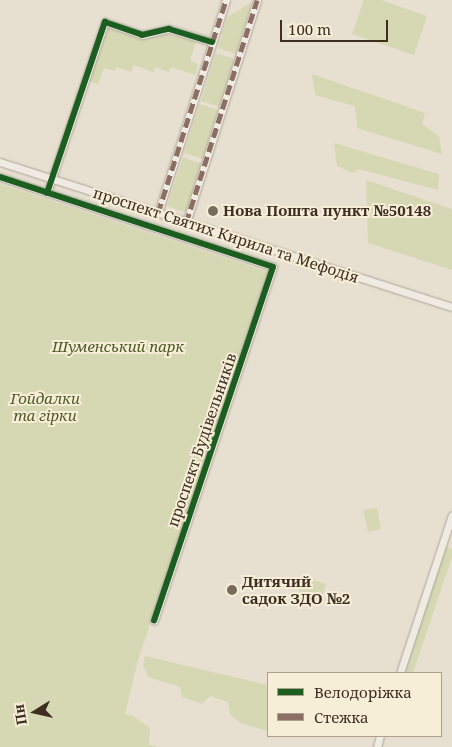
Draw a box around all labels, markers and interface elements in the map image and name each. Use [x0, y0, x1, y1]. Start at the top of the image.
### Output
scale bar [282, 10, 390, 42]
text: 100 m [288, 19, 331, 39]
street label: проспект Святих Кирила та Мефодія [91, 183, 361, 287]
place label: Нова Пошта пункт №50148 [223, 202, 431, 220]
marker: Нова Пошта пункт №50148 [207, 205, 219, 217]
park label: Шуменський парк [52, 338, 184, 356]
street label: проспект Будівельників [164, 351, 240, 529]
park label: Гойдалки та гірки [10, 389, 80, 424]
place label: Дитячий садок ЗДО №2 [242, 572, 350, 607]
marker: Дитячий садок ЗДО №2 [226, 584, 238, 596]
legend [267, 672, 442, 737]
text: Велодоріжка [314, 682, 412, 702]
north arrow [10, 687, 60, 737]
text: Пн [9, 703, 31, 727]
text: Стежка [314, 707, 369, 727]

